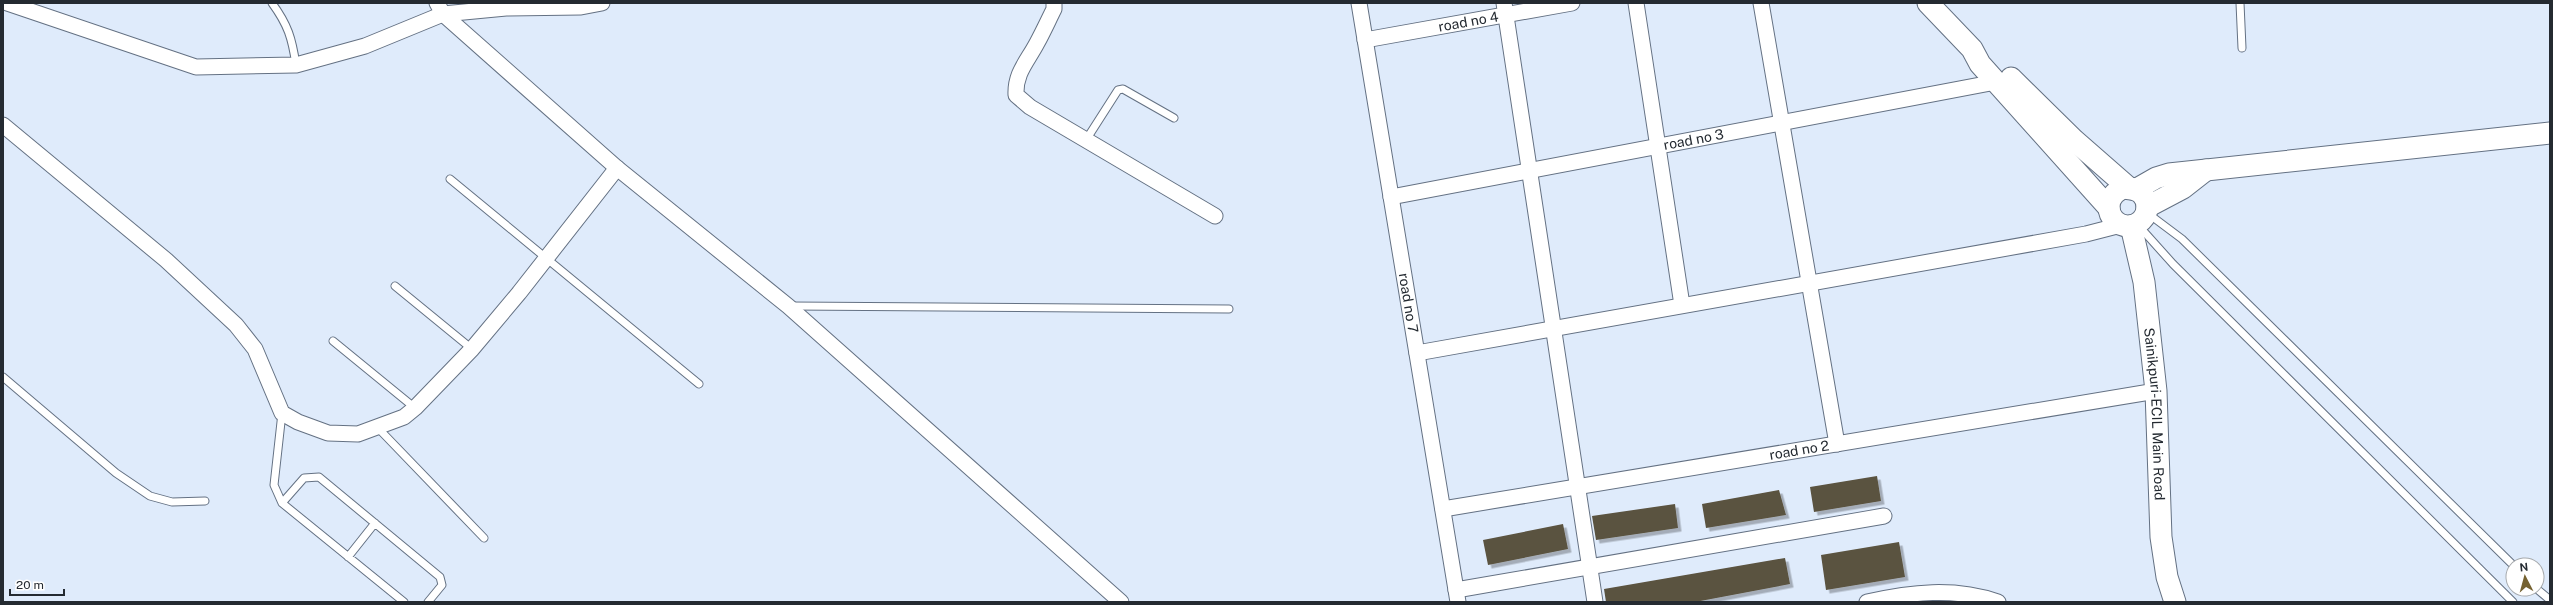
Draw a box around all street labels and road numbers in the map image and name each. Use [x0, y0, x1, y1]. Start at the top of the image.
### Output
street label: road no 4 [1437, 8, 1500, 35]
street label: road no 3 [1662, 126, 1725, 153]
street label: road no 7 [1396, 272, 1421, 334]
street label: Sainikpuri-ECIL Main Road [2141, 327, 2168, 501]
street label: road no 2 [1768, 437, 1830, 463]

